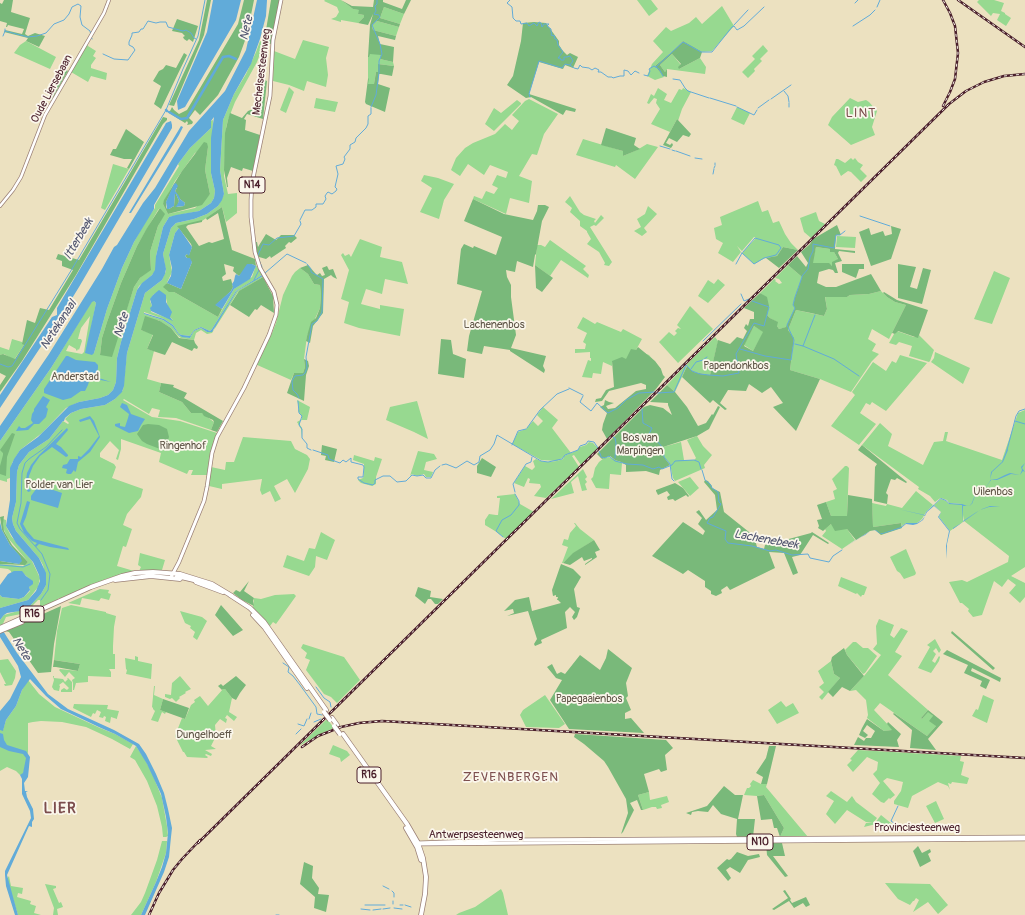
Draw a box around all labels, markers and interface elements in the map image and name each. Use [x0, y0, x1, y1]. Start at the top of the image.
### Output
water label: Nete [237, 14, 257, 42]
street label: Mechelsesteenweg [250, 28, 274, 116]
street label: Oude Liersebaan [29, 53, 75, 125]
district label: LINT [845, 106, 877, 122]
road number: N14 [239, 177, 265, 193]
water label: Itterbeek [61, 216, 97, 262]
water label: Netekanaal [38, 298, 80, 352]
water label: Nete [111, 311, 133, 339]
park label: Lachenenbos [463, 318, 525, 332]
park label: Papendonkbos [703, 359, 769, 373]
park label: Anderstad [51, 370, 99, 384]
park label: Bos van Marpingen [616, 431, 664, 457]
park label: Ringenhof [160, 439, 206, 453]
park label: Polder van Lier [25, 478, 93, 492]
park label: Uilenbos [973, 485, 1013, 499]
water label: Lachenebeek [733, 527, 799, 553]
road number: R16 [20, 606, 44, 622]
water label: Nete [8, 635, 34, 663]
park label: Papegaaienbos [556, 692, 622, 706]
park label: Dungelhoeff [176, 728, 232, 742]
road number: R16 [357, 767, 381, 783]
district label: ZEVENBERGEN [463, 770, 559, 786]
district label: LIER [43, 800, 77, 818]
street label: Provinciesteenweg [874, 821, 960, 835]
street label: Antwerpsesteenweg [429, 828, 523, 842]
road number: N10 [747, 834, 773, 850]

